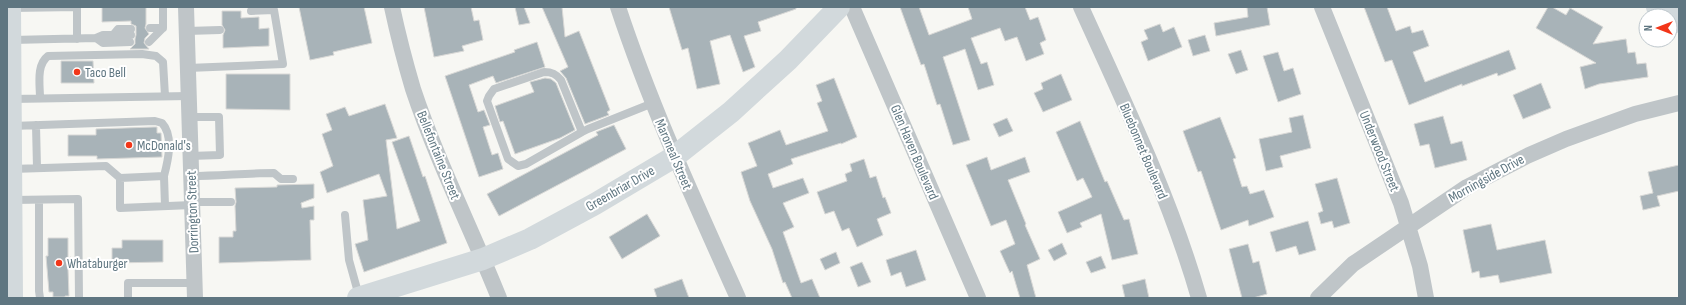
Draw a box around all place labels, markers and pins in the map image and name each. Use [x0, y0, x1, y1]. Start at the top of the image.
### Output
place label: Taco Bell [85, 64, 126, 81]
marker: Taco Bell [72, 67, 82, 77]
place label: McDonald's [137, 137, 191, 154]
marker: McDonald's [124, 140, 134, 150]
place label: Whataburger [67, 255, 128, 272]
marker: Whataburger [54, 258, 64, 268]

